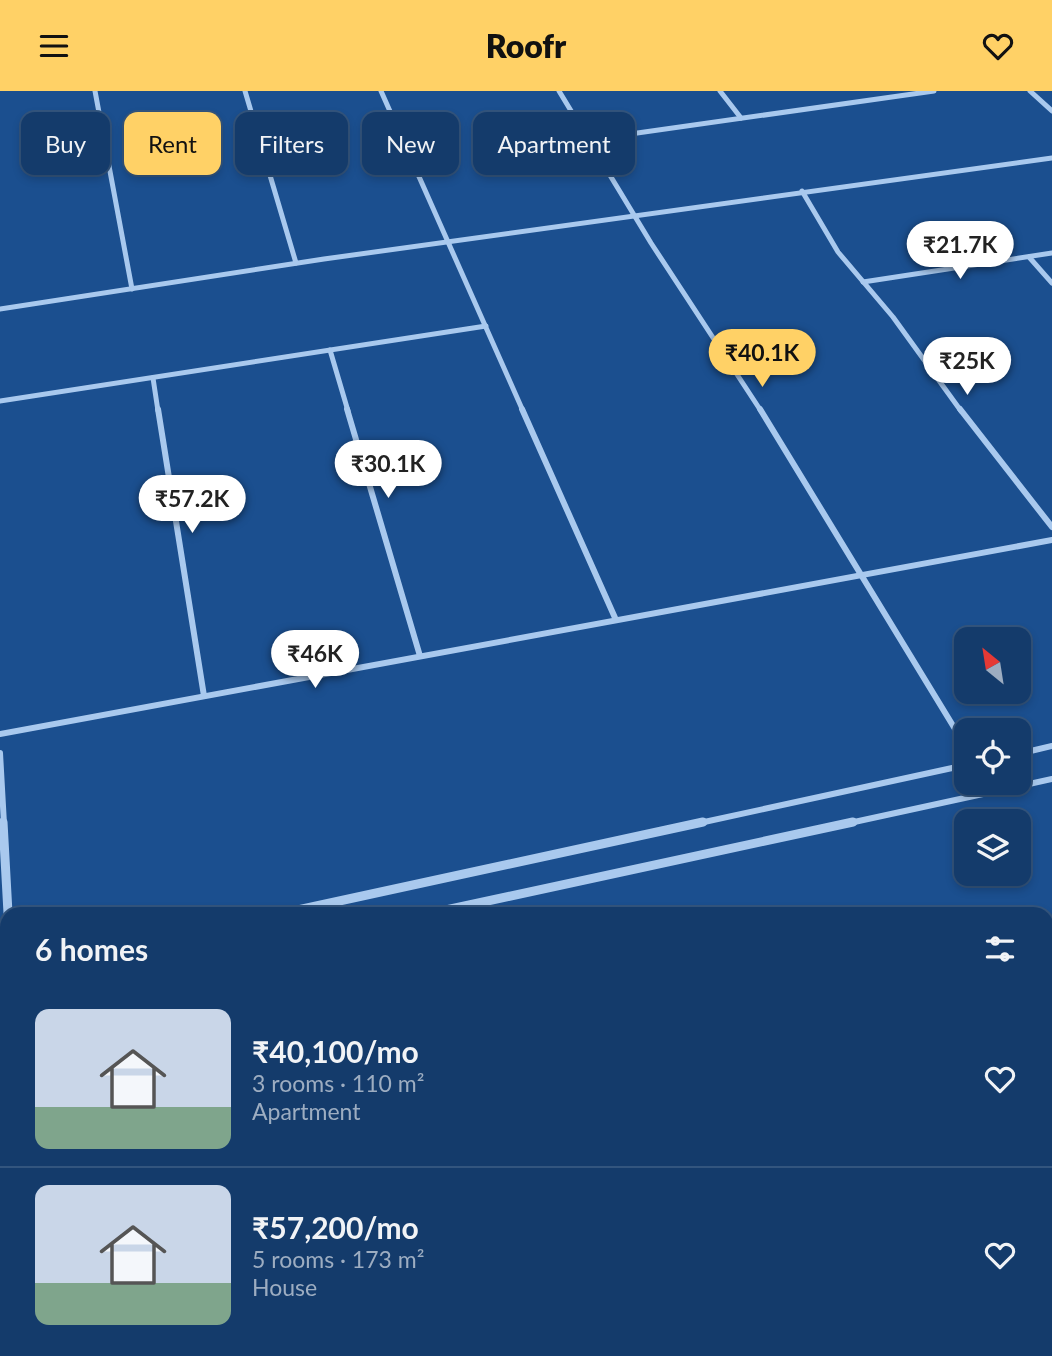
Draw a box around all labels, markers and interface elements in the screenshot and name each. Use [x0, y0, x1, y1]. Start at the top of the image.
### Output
text: Roofr [486, 26, 566, 65]
icon: menu [35, 27, 73, 65]
icon: heart [979, 27, 1017, 65]
chip: Buy [21, 112, 110, 175]
chip: Rent [124, 112, 221, 175]
chip: Filters [235, 112, 348, 175]
chip: New [362, 112, 459, 175]
chip: Apartment [473, 112, 635, 175]
pin: ₹21.7K [903, 221, 1017, 281]
text: ₹21.7K [923, 230, 997, 258]
pin: ₹40.1K [705, 329, 819, 389]
pin: ₹25K [926, 337, 1008, 397]
text: ₹40.1K [725, 338, 799, 366]
text: ₹25K [939, 346, 995, 374]
pin: ₹30.1K [331, 441, 445, 500]
text: ₹30.1K [351, 449, 425, 477]
pin: ₹57.2K [135, 475, 249, 535]
text: ₹57.2K [155, 484, 229, 512]
north arrow [954, 627, 1031, 703]
map controls [954, 627, 1031, 886]
pin: ₹46K [274, 631, 356, 690]
text: ₹46K [287, 639, 343, 667]
button: locate [954, 718, 1031, 795]
button: layers [954, 809, 1031, 886]
icon: filters [981, 930, 1019, 968]
text: 6 homes [35, 931, 148, 967]
text: ₹40,100/mo [252, 1033, 419, 1069]
icon: home [91, 1037, 175, 1121]
icon: heart [981, 1060, 1019, 1098]
text: 3 rooms · 110 m² [252, 1069, 424, 1097]
text: Apartment [252, 1097, 360, 1125]
text: ₹57,200/mo [252, 1209, 419, 1245]
icon: home [91, 1213, 175, 1297]
icon: heart [981, 1236, 1019, 1274]
text: 5 rooms · 173 m² [252, 1245, 424, 1273]
text: House [252, 1273, 317, 1301]

